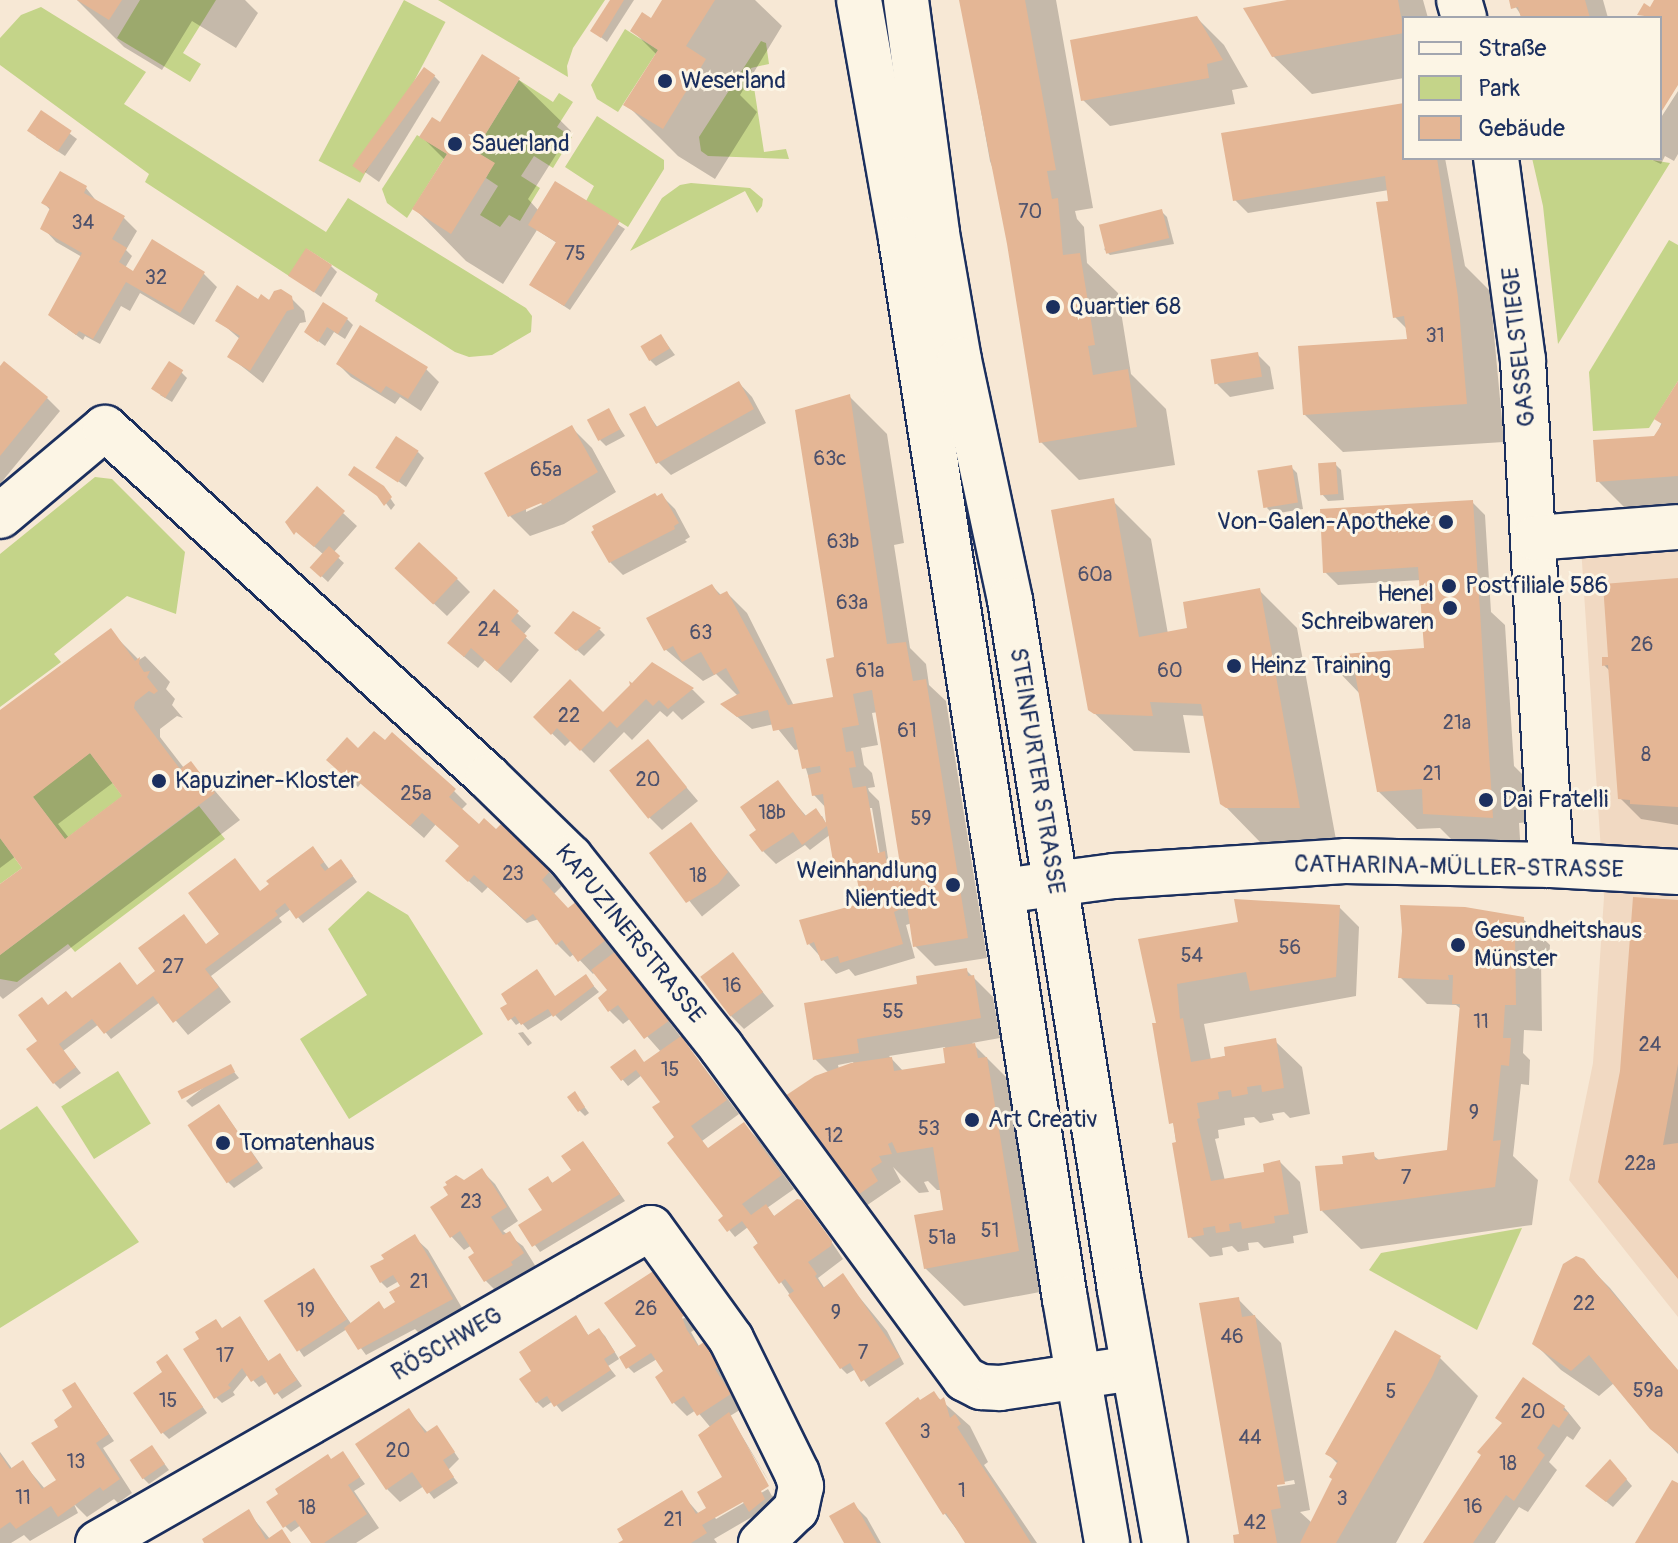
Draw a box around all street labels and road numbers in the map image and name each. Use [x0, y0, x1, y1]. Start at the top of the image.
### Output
street label: GASSELSTIEGE [1496, 266, 1542, 428]
street label: STEINFURTER STRASSE [1003, 646, 1071, 896]
street label: KAPUZINERSTRASSE [549, 839, 711, 1029]
street label: CATHARINA-MÜLLER-STRASSE [1294, 850, 1624, 884]
street label: RÖSCHWEG [387, 1301, 507, 1387]

